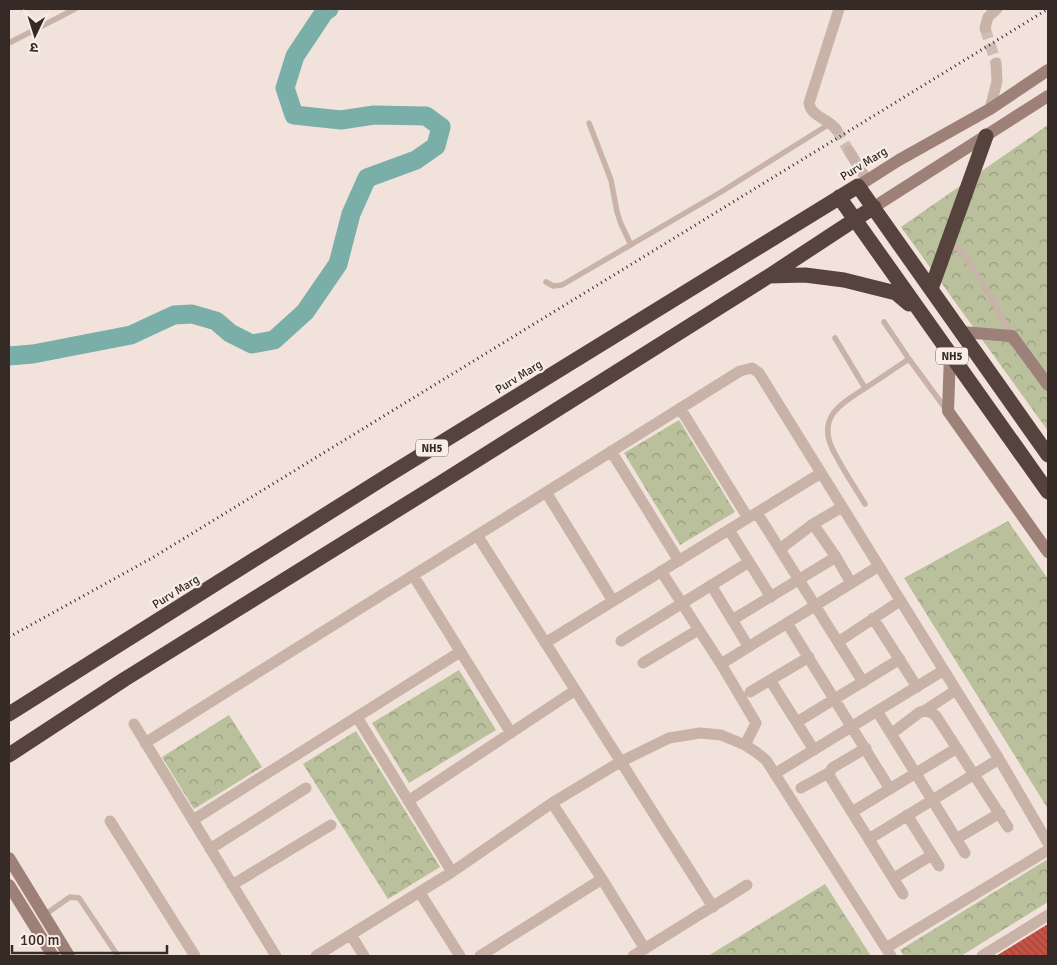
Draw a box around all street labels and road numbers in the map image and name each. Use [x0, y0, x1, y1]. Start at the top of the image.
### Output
street label: Purv Marg [838, 144, 890, 184]
road number: NH5 [936, 348, 968, 364]
street label: Purv Marg [493, 357, 545, 397]
road number: NH5 [416, 439, 448, 456]
street label: Purv Marg [150, 572, 202, 612]

